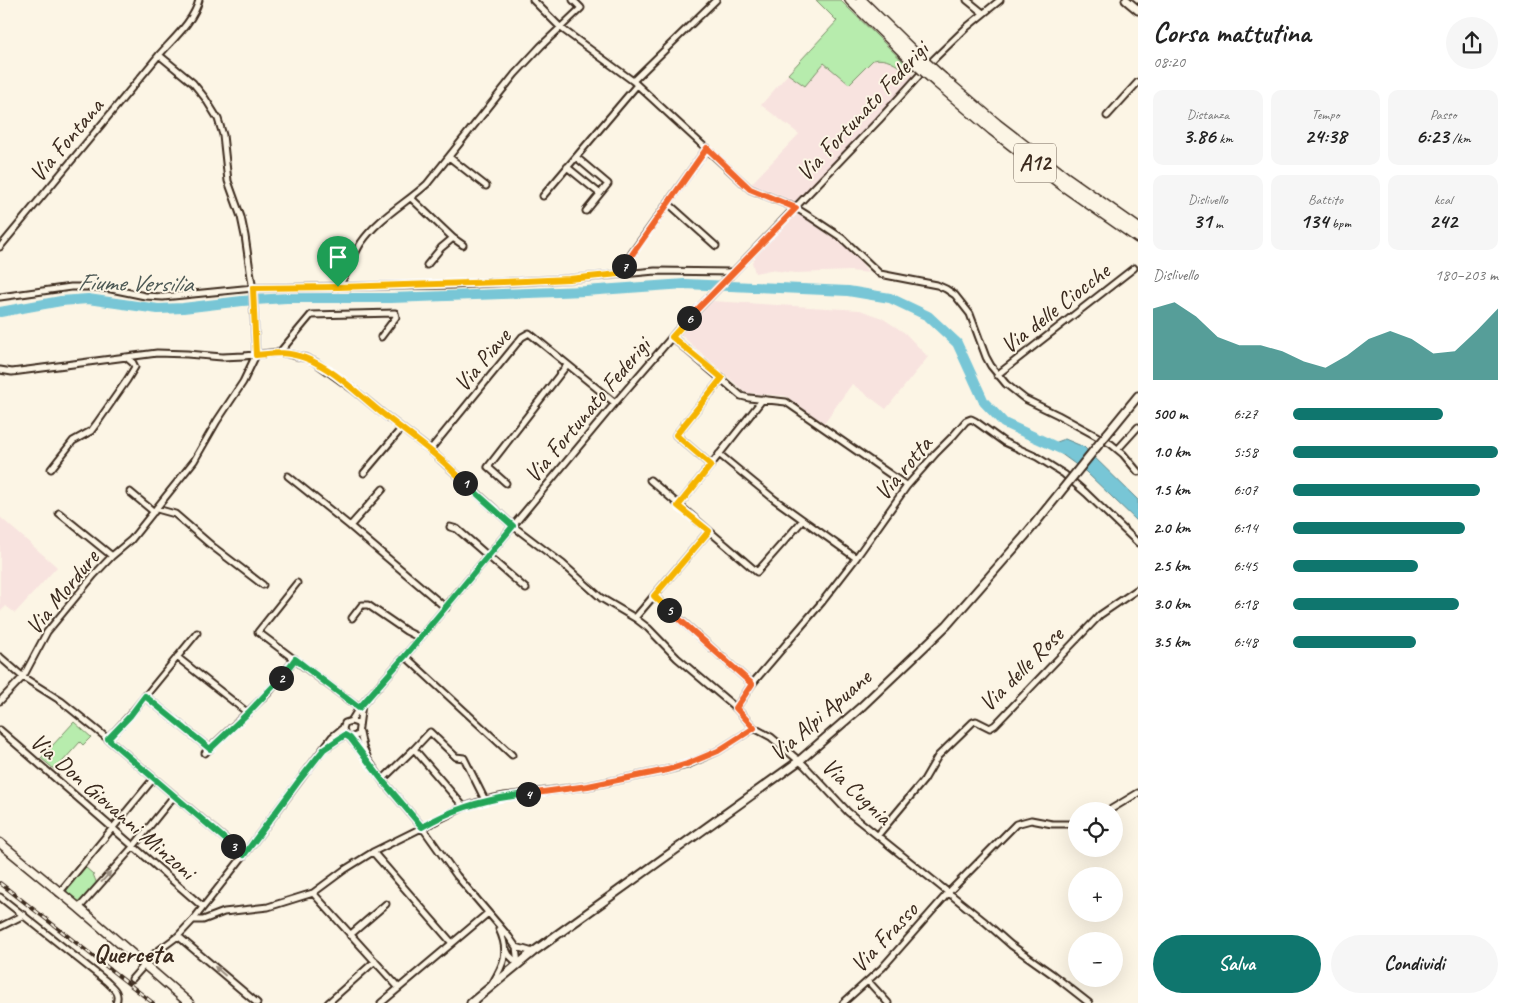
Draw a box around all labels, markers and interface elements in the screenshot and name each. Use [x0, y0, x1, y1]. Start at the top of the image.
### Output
text: Corsa mattutina [1153, 15, 1311, 50]
button: share [1446, 17, 1498, 69]
street label: Via Fortunato Federigi [789, 33, 936, 187]
text: 08:20 [1153, 52, 1185, 72]
street label: Via Fontana [22, 91, 111, 188]
text: Distanza [1187, 106, 1229, 123]
text: Tempo [1312, 106, 1339, 123]
text: Passo [1430, 106, 1456, 123]
text: 3.86 [1183, 123, 1216, 149]
text: 24:38 [1305, 123, 1346, 149]
text: 6:23 [1416, 123, 1449, 149]
text: km [1216, 130, 1233, 147]
text: /km [1449, 130, 1470, 147]
road number: A12 [1014, 144, 1056, 182]
text: Dislivello [1188, 191, 1228, 208]
text: Battito [1308, 191, 1343, 208]
text: kcal [1434, 191, 1452, 208]
text: 31 [1193, 208, 1212, 234]
text: 134 [1300, 208, 1328, 234]
text: 242 [1429, 208, 1457, 234]
text: m [1212, 215, 1223, 232]
text: bpm [1328, 215, 1351, 232]
pin [317, 236, 359, 287]
icon: arrive [324, 243, 352, 271]
pin: 7 [612, 254, 636, 278]
street label: Via delle Ciocche [994, 255, 1117, 360]
text: 7 [621, 258, 628, 275]
text: Dislivello [1153, 265, 1198, 285]
text: 180–203 m [1435, 265, 1498, 285]
water label: Fiume Versilia [77, 266, 195, 300]
pin: 6 [676, 306, 702, 330]
text: 6 [686, 310, 693, 327]
street label: Via Piave [447, 321, 518, 398]
street label: Via Fortunato Federigi [517, 329, 658, 489]
text: 500 m [1153, 404, 1187, 424]
text: 6:27 [1233, 404, 1258, 424]
street label: Via rotta [867, 428, 940, 506]
text: 1.0 km [1153, 442, 1190, 462]
text: 5:58 [1233, 442, 1258, 462]
pin: 1 [452, 470, 478, 496]
text: 1 [462, 475, 469, 492]
text: 1.5 km [1153, 480, 1190, 500]
text: 6:07 [1233, 480, 1258, 500]
text: 2.0 km [1153, 518, 1190, 538]
text: 6:14 [1233, 518, 1258, 538]
street label: Via Mordure [19, 542, 107, 641]
text: 2.5 km [1153, 556, 1190, 576]
text: 6:45 [1233, 556, 1258, 576]
text: 3.0 km [1153, 594, 1190, 614]
text: 6:18 [1233, 594, 1258, 614]
pin: 5 [656, 598, 682, 622]
text: 5 [666, 602, 673, 619]
street label: Via delle Rose [972, 619, 1071, 718]
text: 3.5 km [1153, 632, 1190, 652]
text: 6:48 [1233, 632, 1258, 652]
street label: Via Alpi Apuane [763, 661, 879, 767]
pin: 2 [268, 666, 294, 690]
text: 2 [278, 670, 285, 687]
street label: Via Don Giovanni Minzoni [24, 726, 204, 888]
street label: Via Cugnia [815, 751, 900, 832]
pin: 4 [516, 782, 540, 806]
text: 4 [525, 786, 532, 803]
map controls [1068, 802, 1123, 987]
button: locate [1068, 802, 1123, 857]
pin: 3 [220, 834, 246, 858]
text: 3 [230, 838, 237, 855]
button: + [1068, 867, 1123, 922]
one-way arrow [100, 871, 111, 884]
street label: Via Frasso [844, 894, 925, 979]
button: − [1068, 932, 1123, 987]
button: Salva [1153, 935, 1321, 993]
button: Condividi [1331, 935, 1498, 993]
district label: Querceta [94, 937, 175, 970]
one-way arrow [214, 966, 227, 977]

